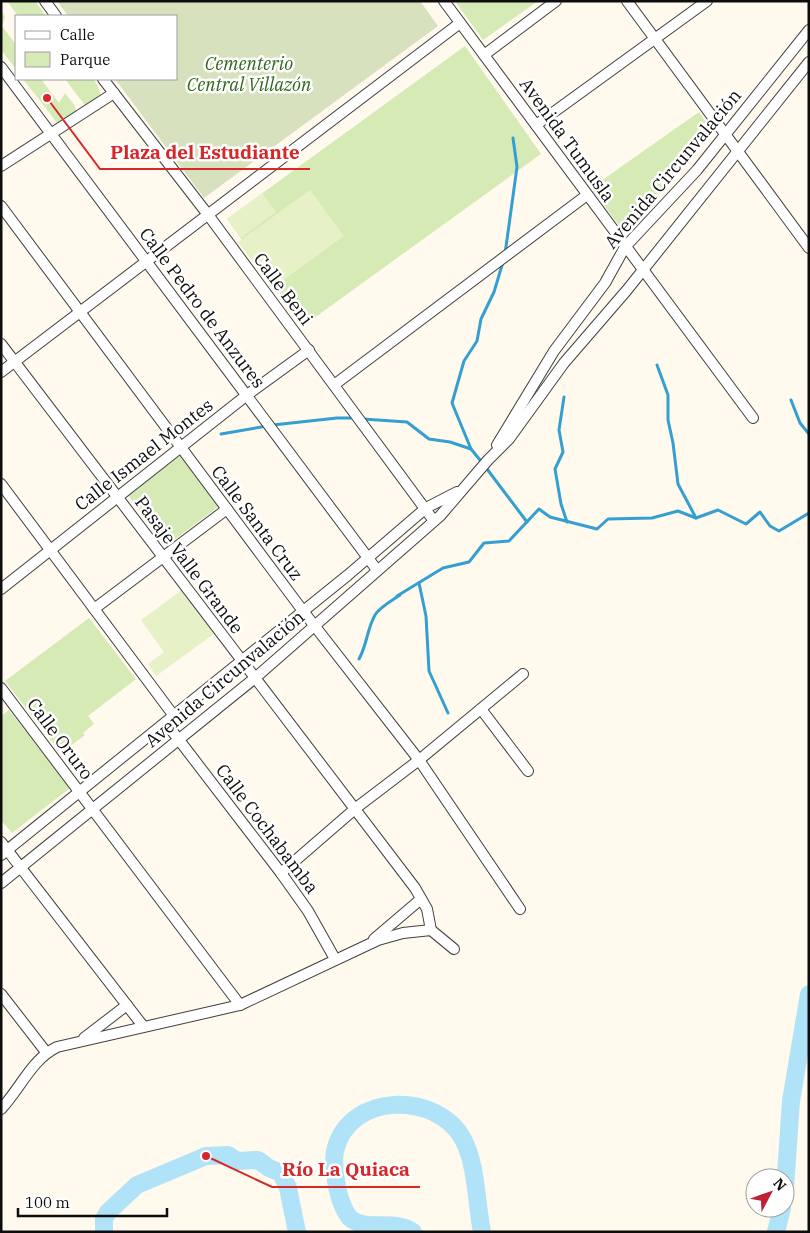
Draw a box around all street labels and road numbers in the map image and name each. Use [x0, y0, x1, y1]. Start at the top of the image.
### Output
street label: Avenida Tumusla [515, 73, 620, 206]
street label: Avenida Circunvalación [599, 84, 746, 253]
street label: Calle Pedro de Anzures [134, 223, 270, 393]
street label: Calle Beni [249, 248, 318, 330]
street label: Calle Ismael Montes [70, 393, 217, 516]
street label: Calle Santa Cruz [207, 461, 308, 585]
street label: Pasaje Valle Grande [130, 491, 249, 638]
street label: Avenida Circunvalación [140, 605, 309, 752]
street label: Calle Oruro [22, 693, 99, 784]
street label: Calle Cochabamba [211, 759, 324, 898]

